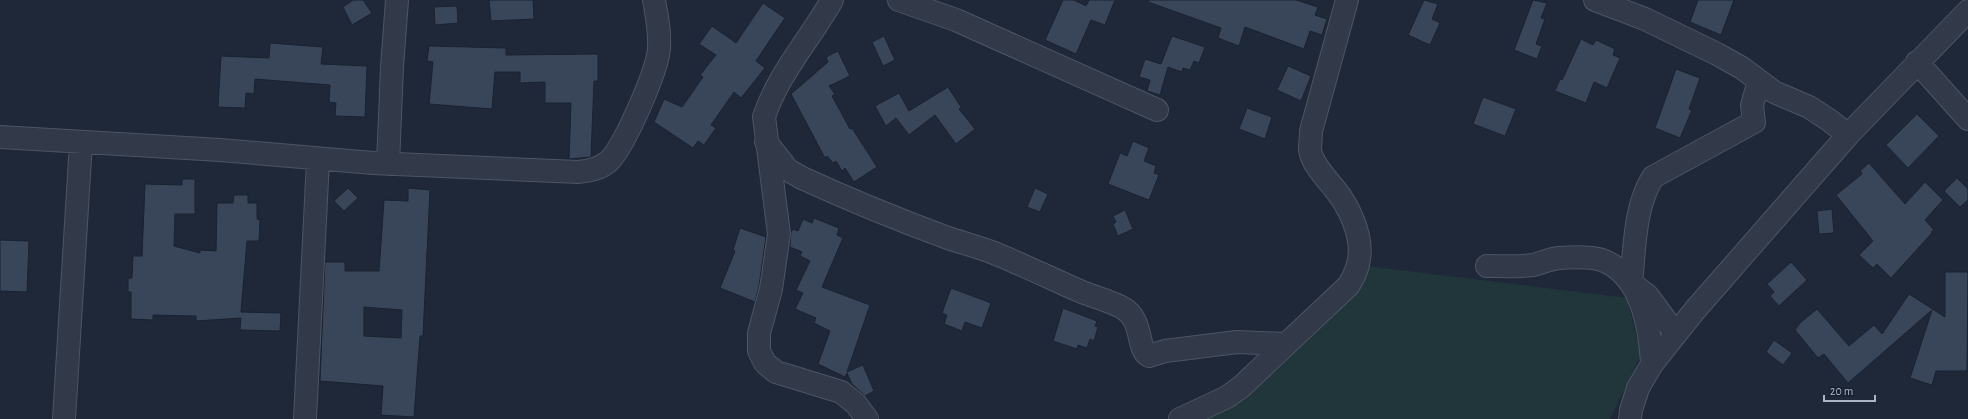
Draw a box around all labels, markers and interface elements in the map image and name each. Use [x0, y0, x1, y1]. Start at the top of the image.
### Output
scale bar [1824, 377, 1875, 403]
text: 20 m [1830, 385, 1853, 397]

